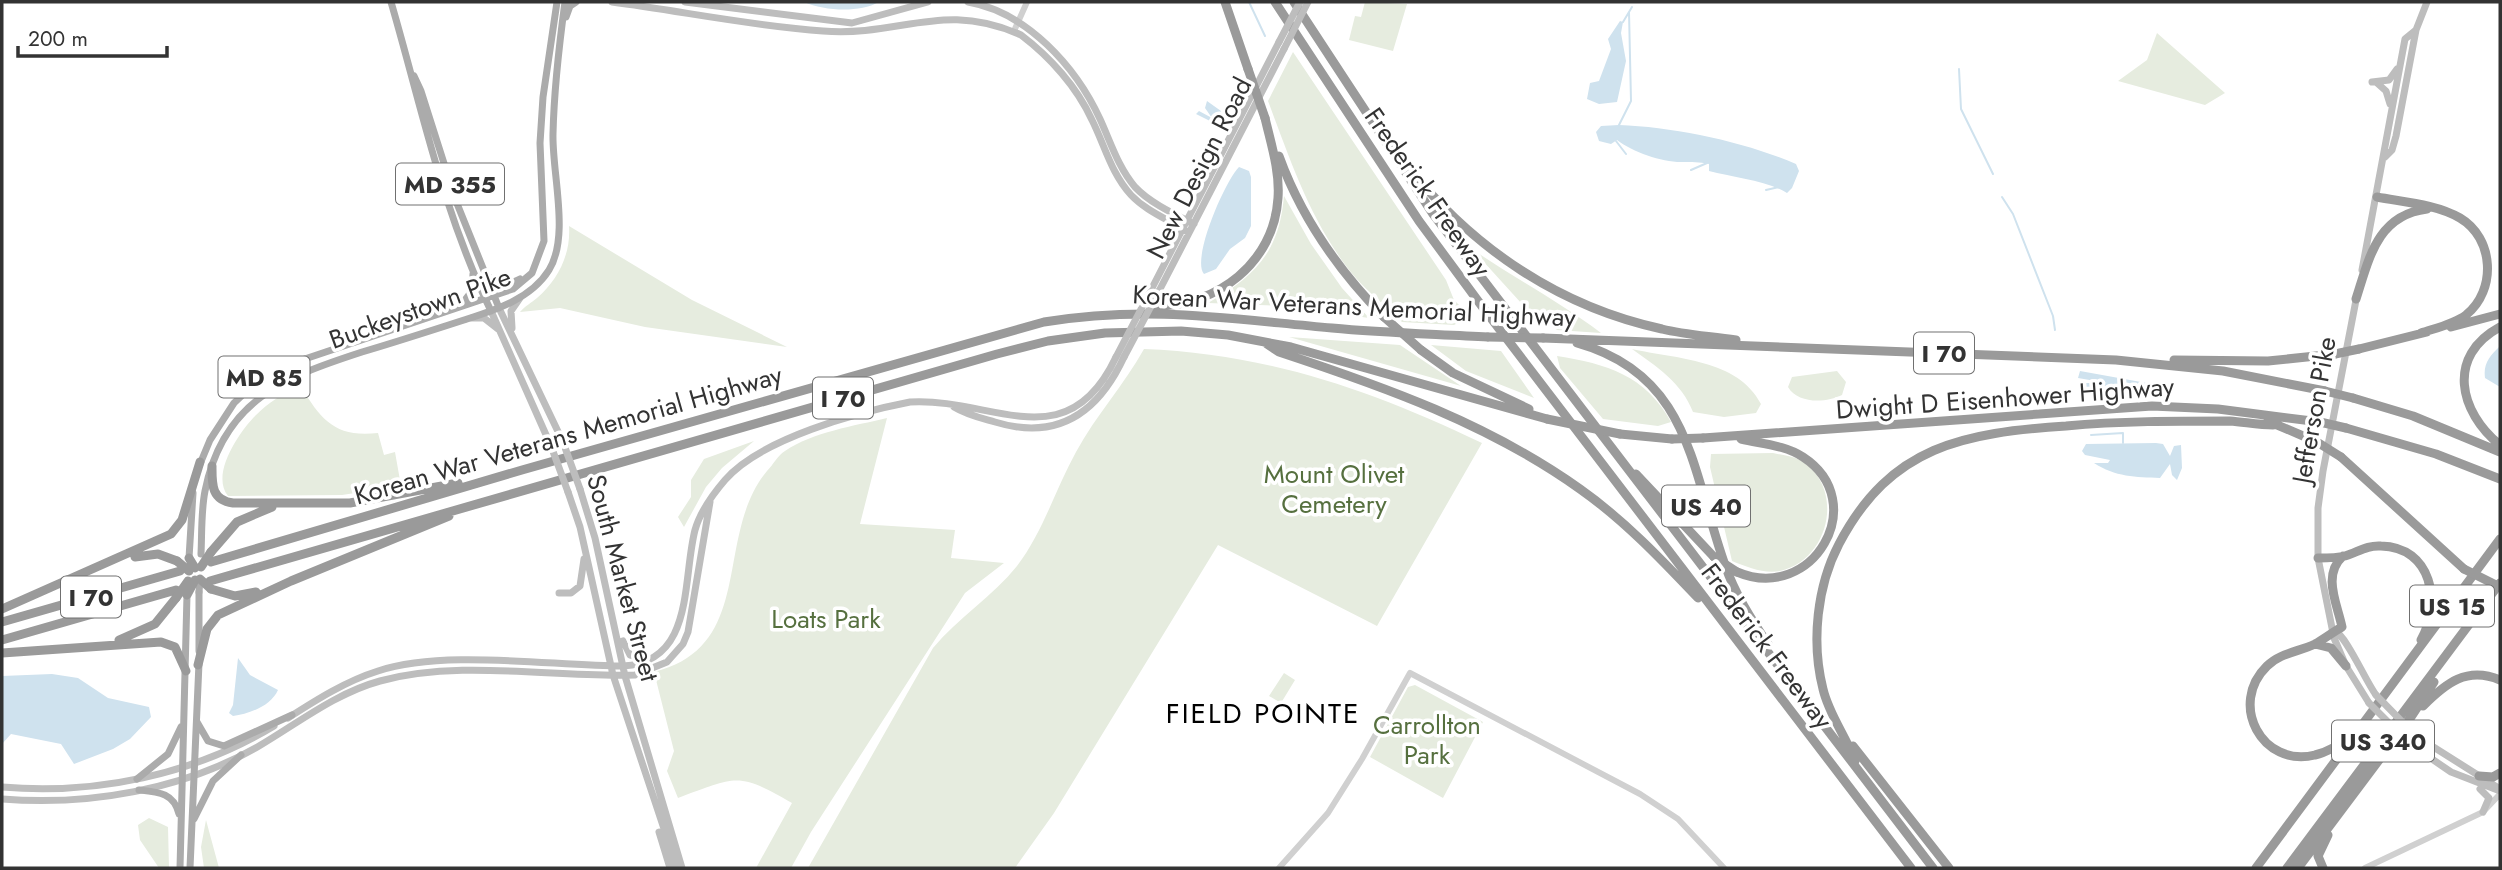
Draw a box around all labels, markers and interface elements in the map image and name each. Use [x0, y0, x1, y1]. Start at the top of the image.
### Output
scale bar [18, 14, 166, 58]
text: 200 m [28, 24, 88, 54]
street label: New Design Road [1137, 71, 1261, 265]
street label: Frederick Freeway [1355, 100, 1501, 285]
road number: MD 355 [396, 164, 504, 204]
street label: Buckeystown Pike [324, 257, 516, 359]
street label: Korean War Veterans Memorial Highway [1131, 275, 1577, 337]
road number: I 70 [1914, 332, 1974, 374]
street label: Jefferson Pike [2282, 334, 2346, 489]
street label: Korean War Veterans Memorial Highway [349, 355, 787, 514]
road number: MD 85 [218, 356, 310, 398]
street label: Dwight D Eisenhower Highway [1835, 367, 2176, 429]
road number: I 70 [813, 377, 873, 418]
park label: Mount Olivet Cemetery [1264, 455, 1405, 523]
street label: South Market Street [577, 470, 669, 686]
road number: US 40 [1662, 486, 1750, 526]
street label: Frederick Freeway [1692, 555, 1842, 737]
road number: I 70 [61, 576, 121, 618]
road number: US 15 [2410, 586, 2494, 626]
park label: Loats Park [771, 600, 881, 638]
district label: FIELD POINTE [1166, 693, 1360, 734]
park label: Carrollton Park [1373, 706, 1481, 774]
road number: US 340 [2332, 720, 2434, 762]

